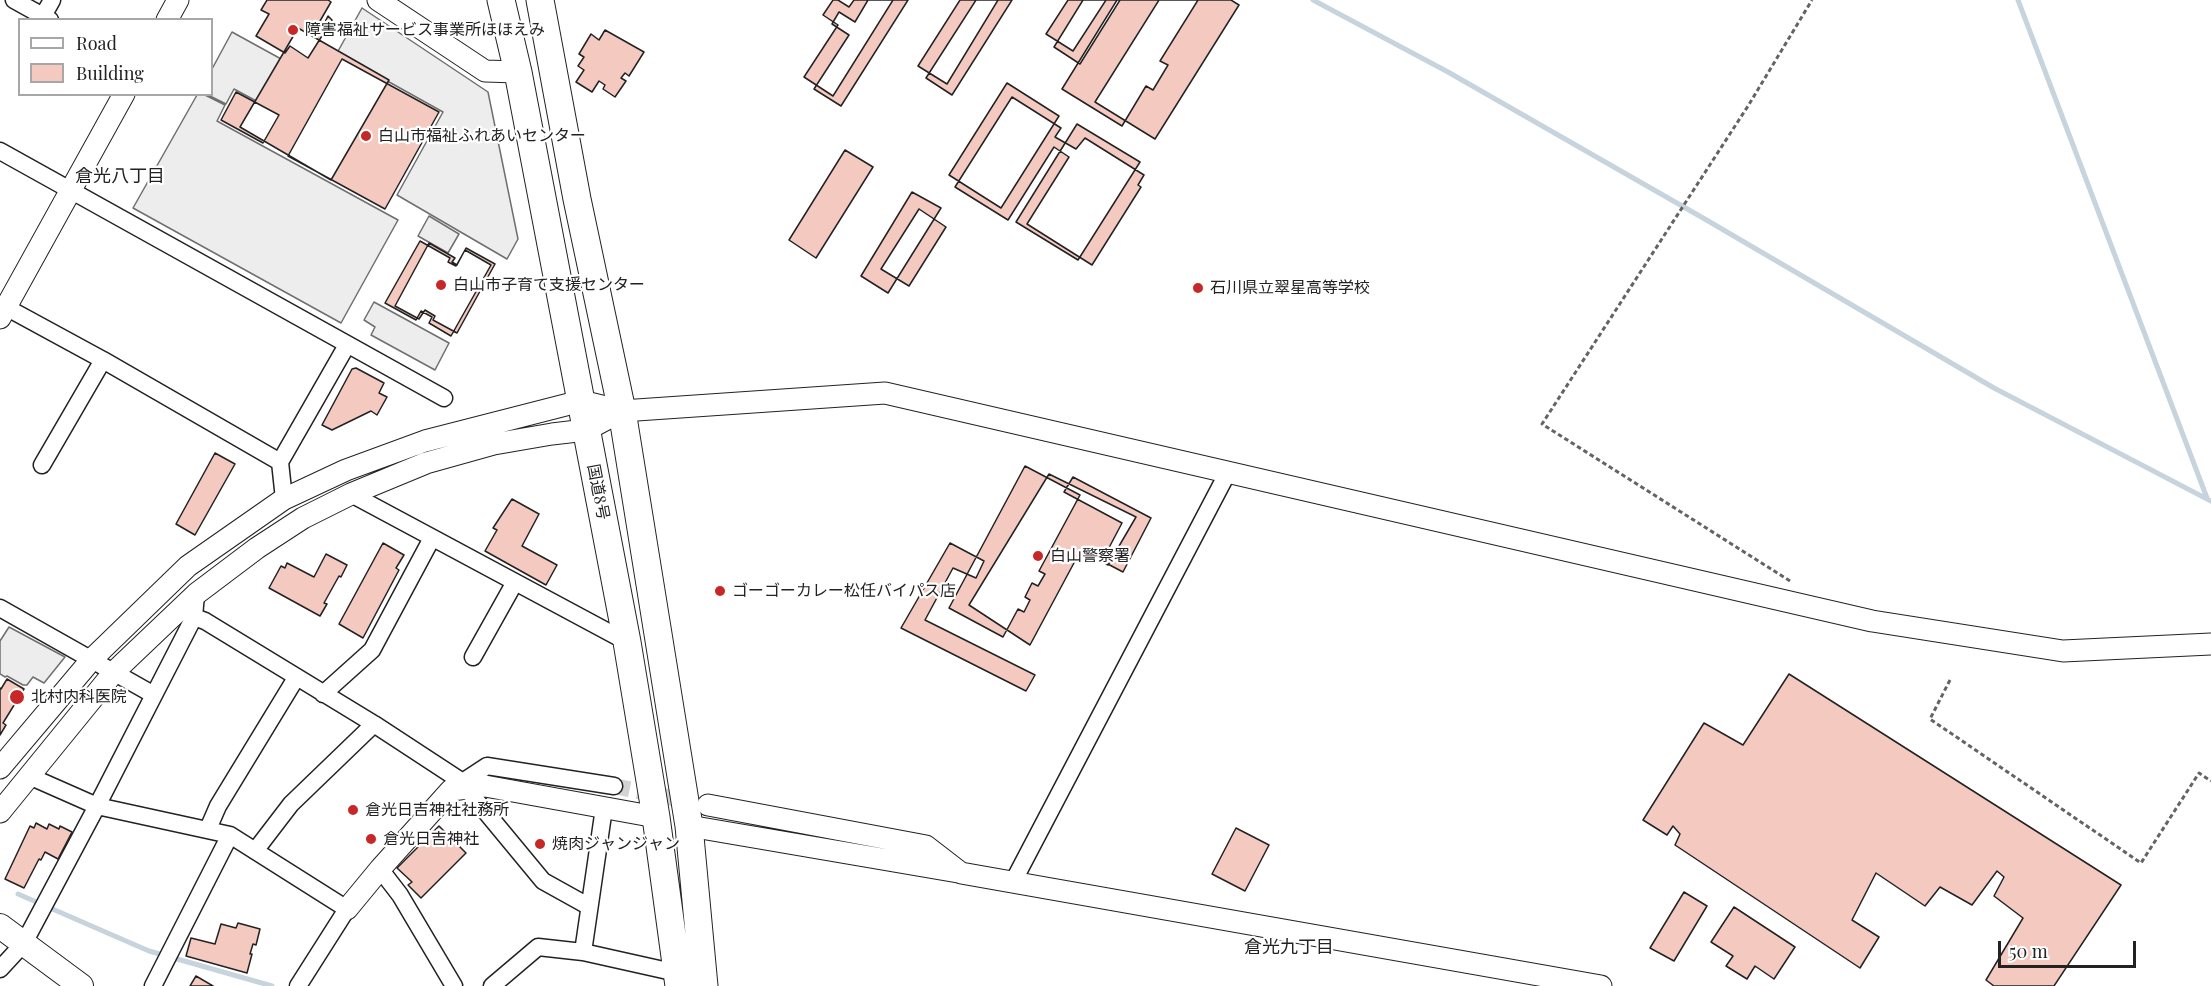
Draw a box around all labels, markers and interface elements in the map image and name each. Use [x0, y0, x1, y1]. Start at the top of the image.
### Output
legend [18, 18, 213, 96]
place label: 障害福祉サービス事業所ほほえみ [305, 20, 545, 40]
marker: 障害福祉サービス事業所ほほえみ [286, 23, 300, 37]
text: Road [76, 31, 117, 55]
text: Building [76, 61, 144, 85]
place label: 白山市福祉ふれあいセンター [378, 126, 586, 146]
marker: 白山市福祉ふれあいセンター [359, 129, 373, 143]
district label: 倉光八丁目 [75, 165, 165, 187]
place label: 白山市子育て支援センター [453, 275, 645, 295]
marker: 白山市子育て支援センター [434, 278, 448, 292]
place label: 石川県立翠星高等学校 [1210, 278, 1370, 298]
marker: 石川県立翠星高等学校 [1191, 281, 1205, 295]
street label: 国道8号 [583, 463, 613, 521]
place label: 白山警察署 [1050, 546, 1130, 566]
marker: 白山警察署 [1031, 549, 1045, 563]
place label: ゴーゴーカレー松任バイパス店 [732, 581, 956, 601]
marker: ゴーゴーカレー松任バイパス店 [713, 584, 727, 598]
place label: 北村内科医院 [31, 687, 127, 707]
marker: 北村内科医院 [8, 688, 26, 706]
place label: 倉光日吉神社社務所 [365, 800, 509, 820]
marker: 倉光日吉神社社務所 [346, 803, 360, 817]
place label: 倉光日吉神社 [383, 829, 479, 849]
marker: 倉光日吉神社 [364, 832, 378, 846]
place label: 焼肉ジャンジャン [552, 834, 680, 854]
marker: 焼肉ジャンジャン [533, 837, 547, 851]
scale bar [2001, 929, 2139, 967]
district label: 倉光九丁目 [1244, 936, 1334, 958]
text: 50 m [2009, 939, 2048, 963]

